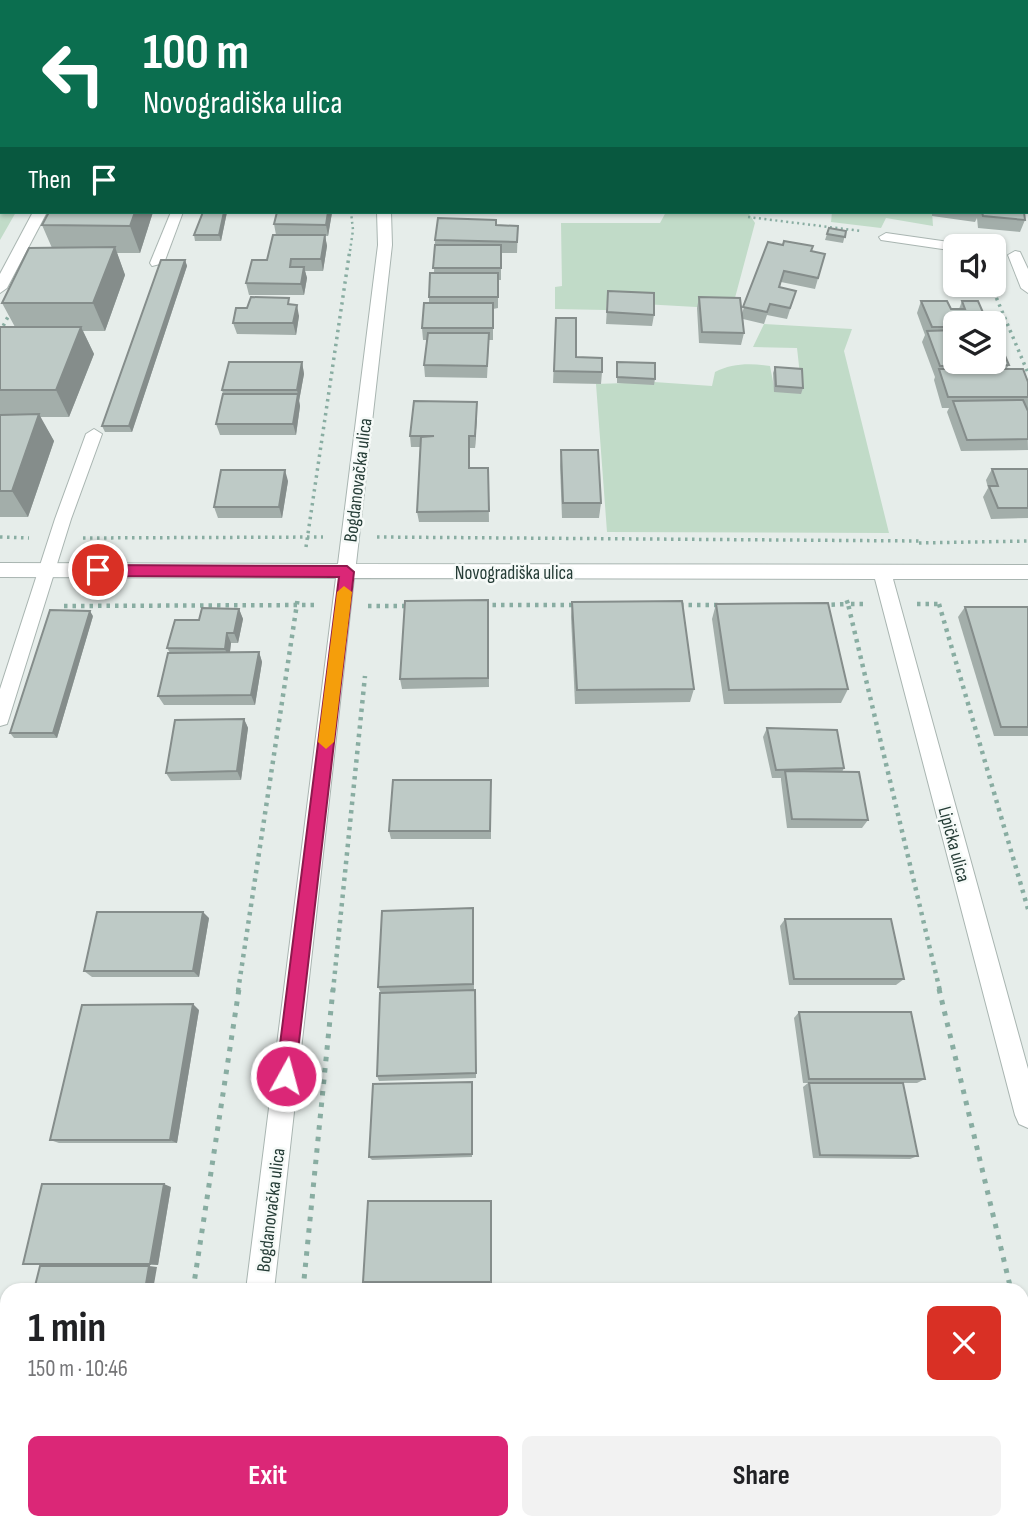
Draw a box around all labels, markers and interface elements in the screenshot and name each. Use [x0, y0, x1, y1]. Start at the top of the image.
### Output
text: 100 m [143, 24, 249, 83]
icon: left [28, 28, 119, 119]
text: Novogradiška ulica [143, 84, 343, 123]
icon: arrive [85, 161, 123, 199]
text: Then [28, 165, 71, 196]
map controls [943, 234, 1006, 374]
button: sound [943, 234, 1006, 297]
button: layers [943, 311, 1006, 374]
street label: Bogdanovačka ulica [339, 417, 377, 543]
pin [68, 540, 128, 600]
icon: arrive [79, 551, 117, 589]
street label: Novogradiška ulica [455, 562, 573, 585]
street label: Lipička ulica [932, 804, 975, 885]
position arrow [249, 1039, 323, 1113]
street label: Bogdanovačka ulica [252, 1147, 290, 1273]
text: 1 min [28, 1303, 106, 1354]
button: close [927, 1306, 1001, 1380]
text: 150 m · 10:46 [28, 1355, 128, 1383]
button: Exit [28, 1436, 508, 1516]
button: Share [522, 1436, 1001, 1516]

